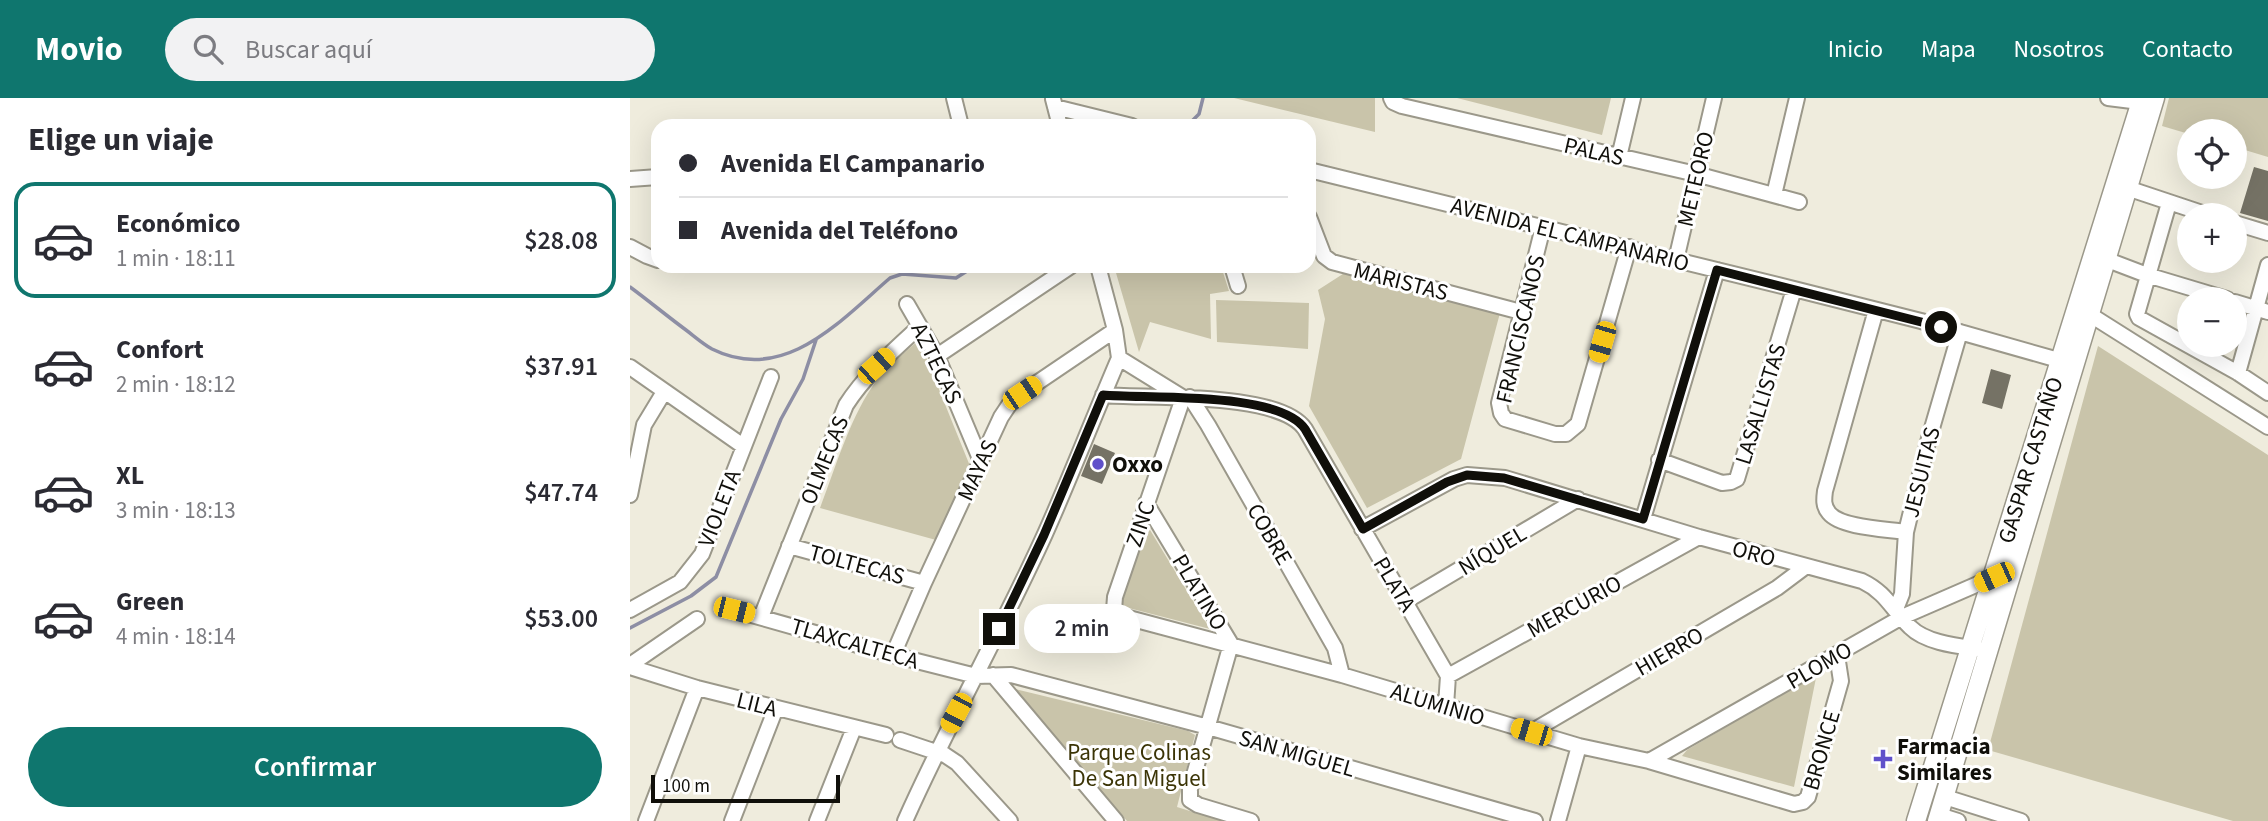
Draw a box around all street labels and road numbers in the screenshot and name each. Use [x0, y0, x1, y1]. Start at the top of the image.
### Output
street label: METEORO [1669, 128, 1722, 230]
street label: PALAS [1561, 129, 1627, 174]
street label: AVENIDA EL CAMPANARIO [1447, 189, 1693, 280]
street label: FRANCISCANOS [1487, 252, 1554, 407]
street label: MARISTAS [1350, 254, 1452, 309]
street label: AZTECAS [903, 317, 970, 410]
street label: LASALLISTAS [1726, 340, 1795, 469]
street label: GASPAR CASTAÑO [1989, 373, 2071, 547]
street label: OLMECAS [792, 411, 857, 510]
street label: JESUITAS [1894, 423, 1949, 521]
street label: MAYAS [949, 434, 1006, 506]
street label: VIOLETA [690, 464, 749, 552]
street label: ZINC [1117, 497, 1164, 552]
street label: COBRE [1239, 497, 1300, 571]
street label: NÍQUEL [1452, 517, 1533, 584]
street label: ORO [1729, 532, 1779, 575]
street label: TOLTECAS [805, 536, 908, 593]
street label: PLATINO [1164, 548, 1235, 637]
street label: PLATA [1365, 550, 1424, 619]
street label: MERCURIO [1521, 567, 1628, 646]
street label: TLAXCALTECA [787, 609, 923, 678]
street label: HIERRO [1629, 618, 1710, 684]
street label: PLOMO [1780, 633, 1858, 697]
street label: ALUMINIO [1387, 675, 1489, 734]
street label: LILA [733, 684, 781, 726]
street label: BRONCE [1794, 706, 1849, 794]
street label: SAN MIGUEL [1235, 721, 1359, 786]

